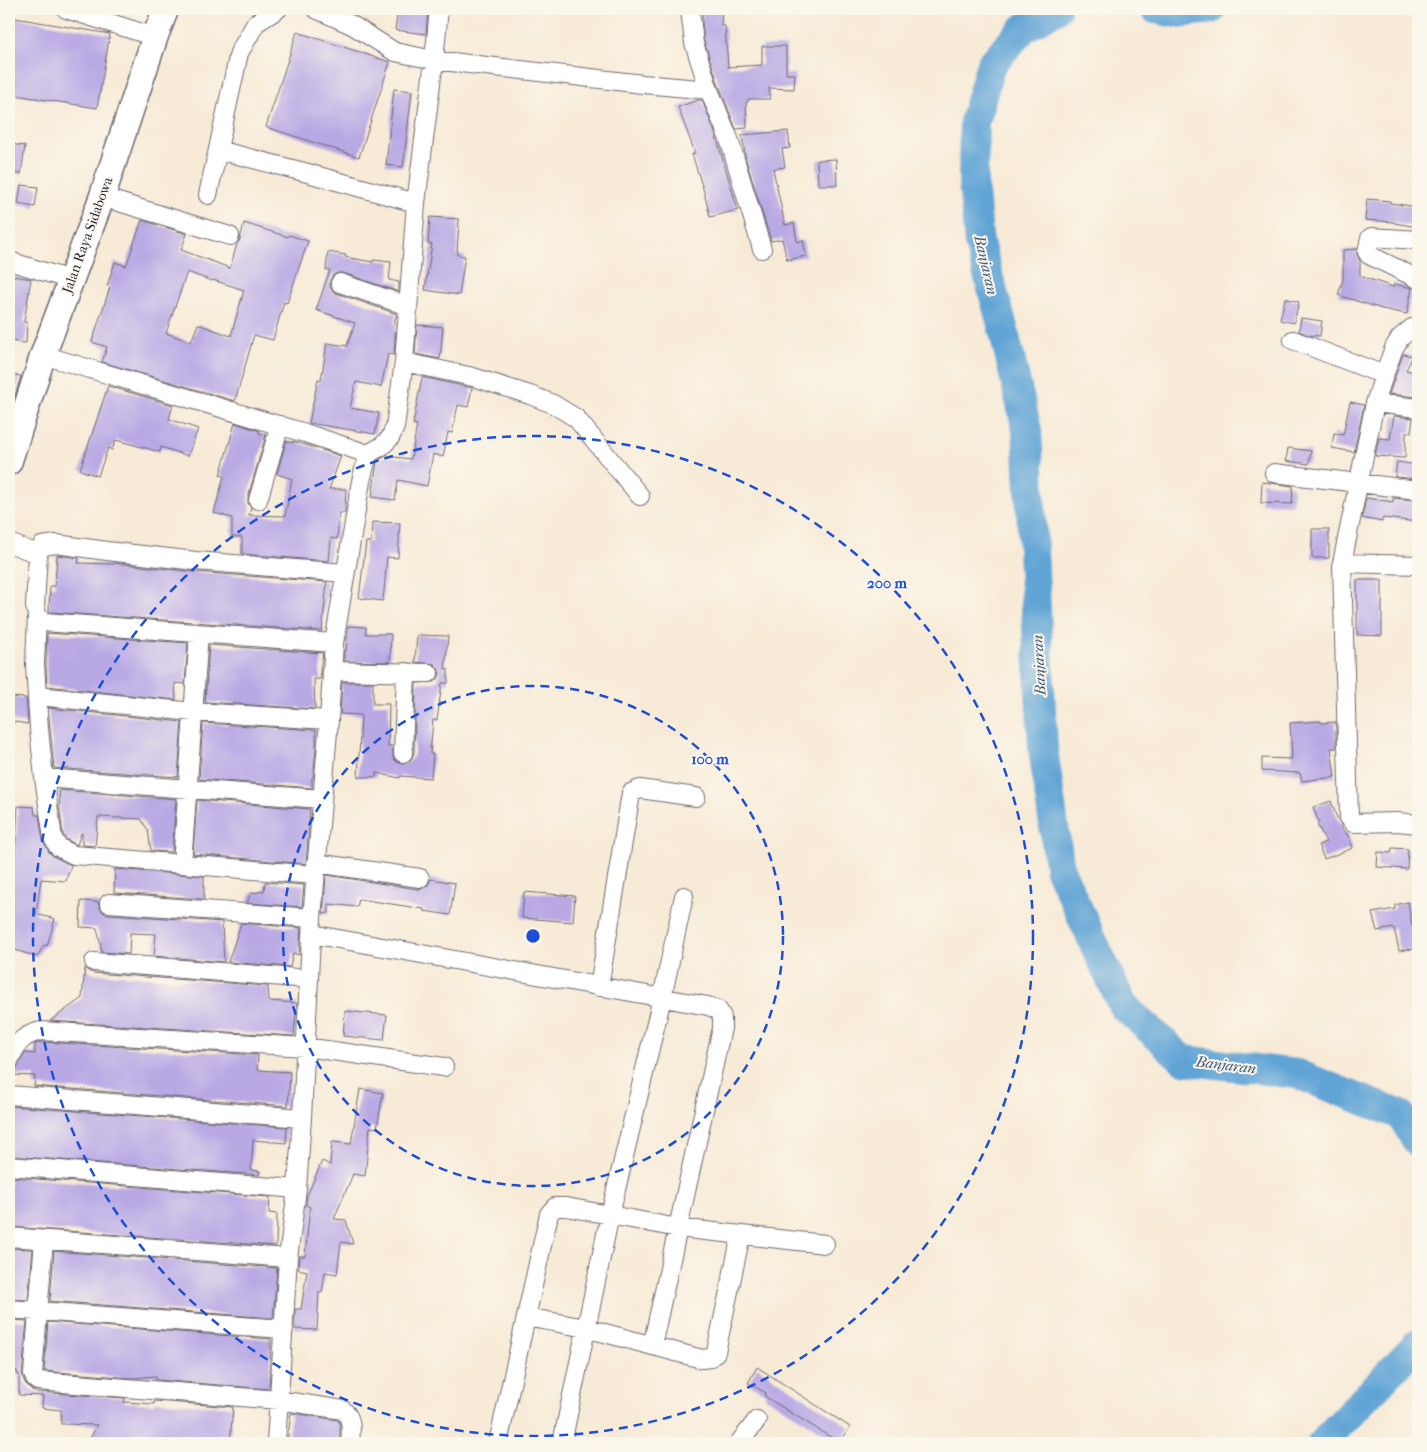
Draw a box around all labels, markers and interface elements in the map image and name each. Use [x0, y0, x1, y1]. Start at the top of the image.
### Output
street label: Jalan Raya Sidabowa [58, 174, 117, 297]
water label: Banjaran [970, 233, 1002, 296]
text: 200 m [867, 574, 907, 592]
water label: Banjaran [1028, 634, 1050, 697]
text: 100 m [691, 750, 729, 768]
centre of rings [524, 927, 542, 945]
water label: Banjaran [1194, 1052, 1257, 1078]

